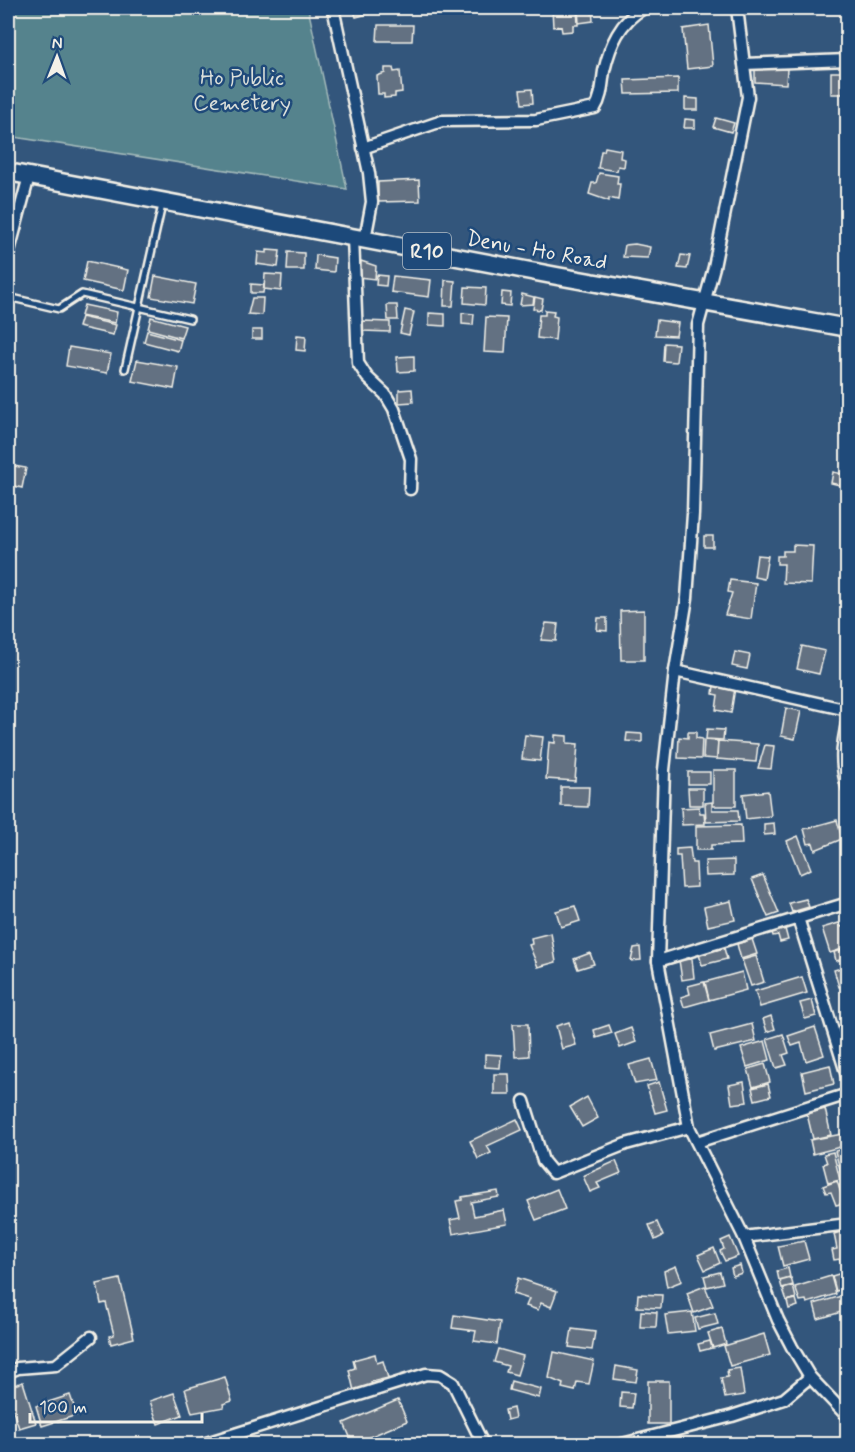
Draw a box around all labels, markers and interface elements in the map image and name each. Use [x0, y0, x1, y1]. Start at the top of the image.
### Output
north arrow [27, 27, 87, 87]
text: N [52, 33, 63, 54]
park label: Ho Public Cemetery [193, 65, 291, 118]
street label: Denu - Ho Road [464, 225, 609, 277]
road number: R10 [403, 233, 451, 269]
scale bar [30, 1386, 202, 1424]
text: 100 m [39, 1396, 87, 1420]

